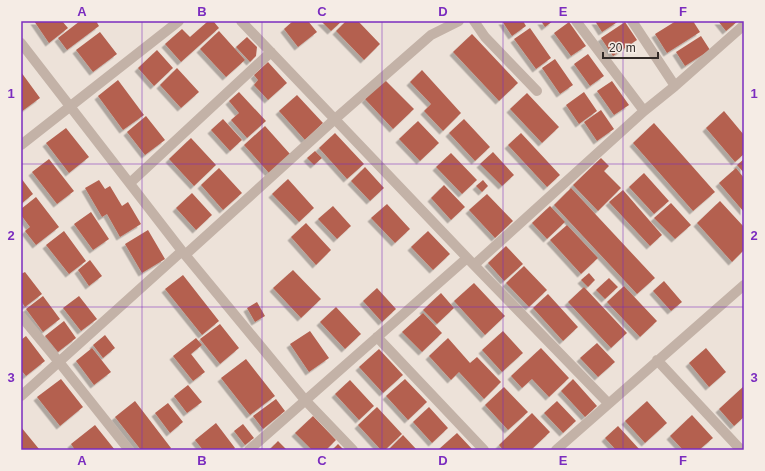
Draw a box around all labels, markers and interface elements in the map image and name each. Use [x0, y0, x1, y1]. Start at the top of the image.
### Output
text: A [77, 4, 87, 19]
text: B [197, 4, 207, 19]
text: C [317, 4, 327, 19]
text: D [438, 4, 448, 19]
text: E [559, 4, 568, 19]
text: F [679, 4, 687, 19]
scale bar [603, 34, 658, 60]
text: 20 m [609, 41, 636, 55]
text: 1 [7, 86, 15, 101]
text: 1 [750, 86, 758, 101]
text: 2 [7, 228, 15, 243]
text: 2 [750, 228, 758, 243]
text: 3 [7, 370, 15, 385]
text: 3 [750, 370, 758, 385]
text: A [77, 453, 87, 468]
text: B [197, 453, 207, 468]
text: C [317, 453, 327, 468]
text: D [438, 453, 448, 468]
text: E [559, 453, 568, 468]
text: F [679, 453, 687, 468]

